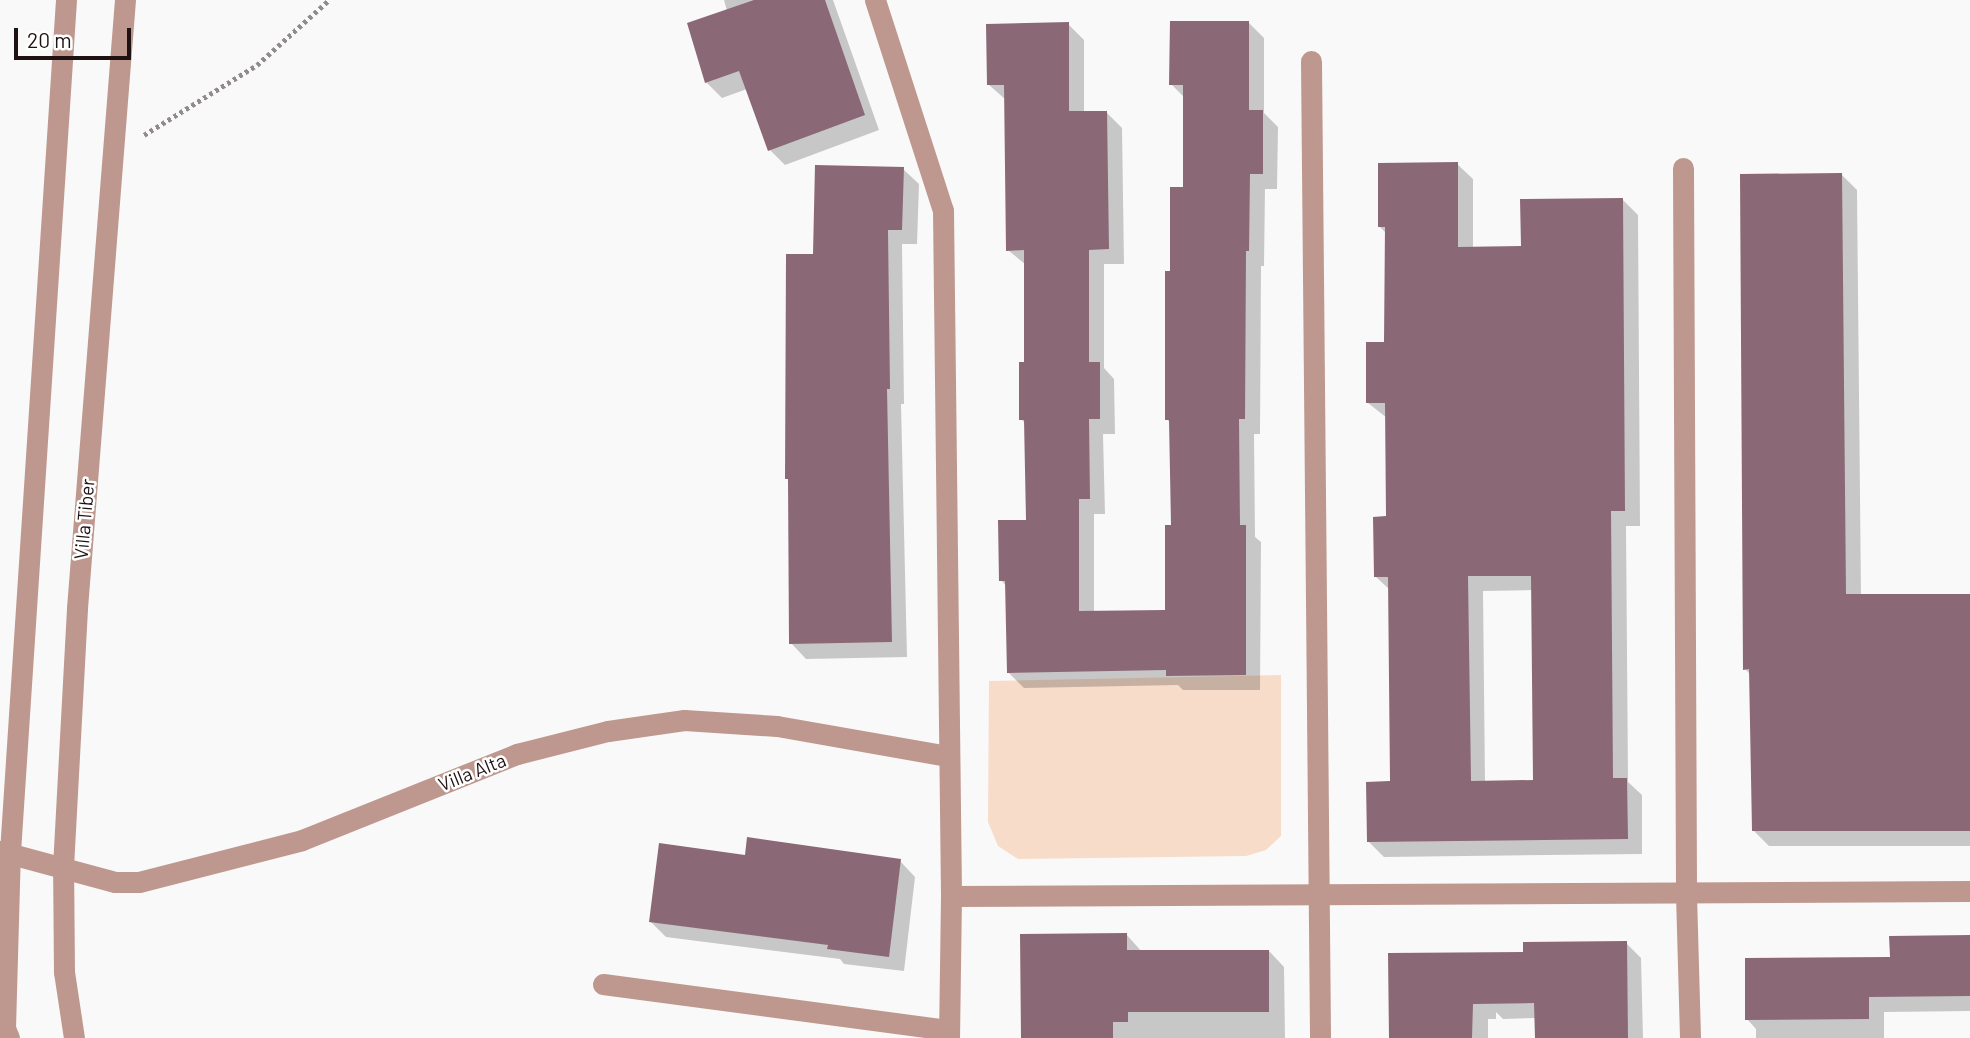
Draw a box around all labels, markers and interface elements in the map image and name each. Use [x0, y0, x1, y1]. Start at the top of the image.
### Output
scale bar [18, 14, 135, 58]
text: 20 m [27, 27, 72, 52]
street label: Villa Tiber [69, 478, 99, 560]
street label: Villa Alta [435, 748, 509, 796]

